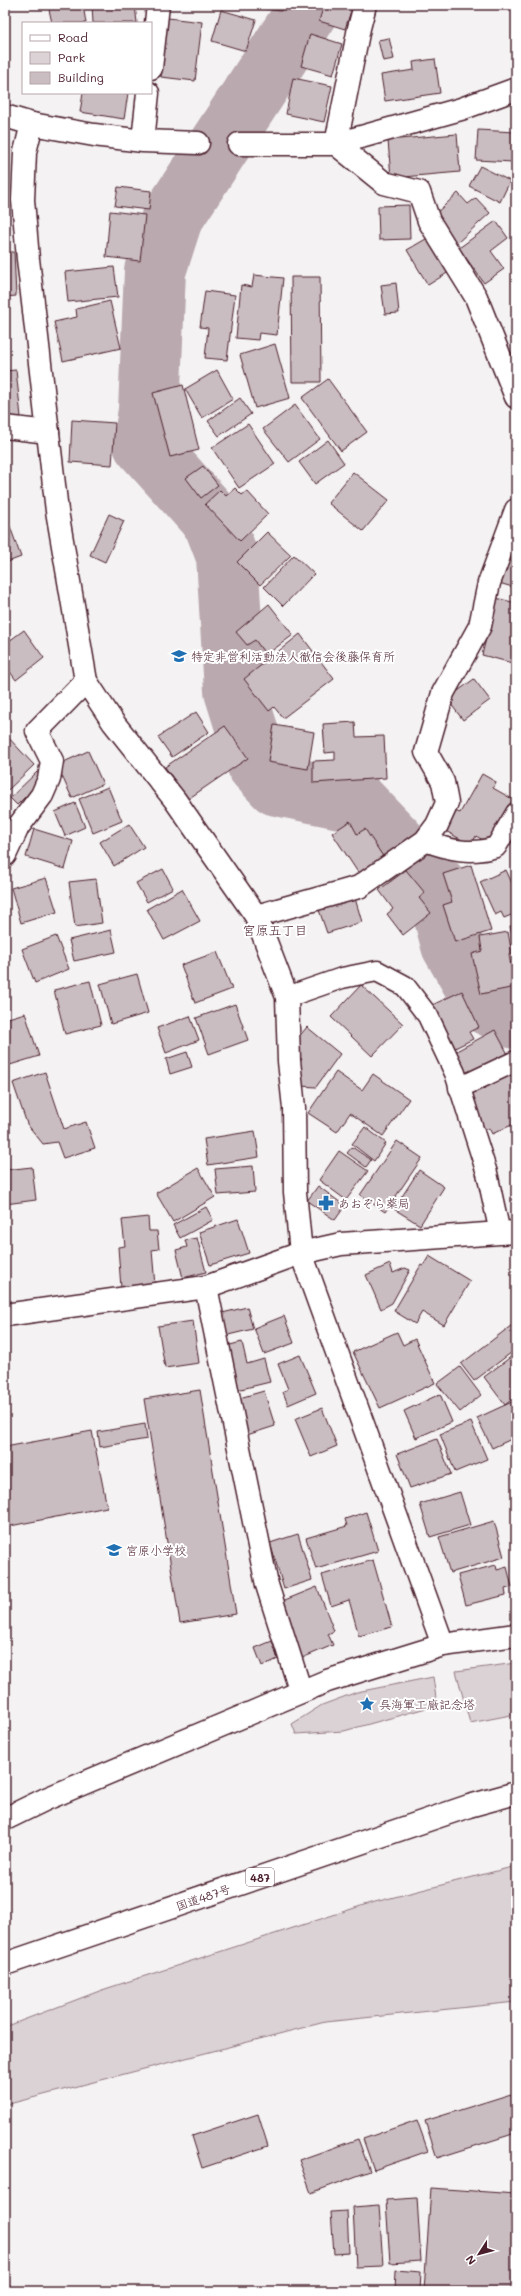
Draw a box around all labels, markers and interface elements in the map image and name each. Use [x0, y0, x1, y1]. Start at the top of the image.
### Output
legend [22, 22, 152, 94]
text: Road [58, 29, 88, 45]
text: Park [58, 49, 85, 65]
text: Building [58, 69, 104, 85]
school or university icon: 特定非営利活動法人徹信会後藤保育所 [170, 647, 188, 665]
place label: 特定非営利活動法人徹信会後藤保育所 [191, 648, 395, 664]
district label: 宮原五丁目 [242, 921, 308, 938]
pharmacy icon: あおぞら薬局 [317, 1194, 335, 1212]
place label: あおぞら薬局 [338, 1195, 410, 1211]
school or university icon: 宮原小学校 [105, 1541, 123, 1559]
place label: 宮原小学校 [126, 1542, 186, 1558]
place icon: 呉海軍工廠記念塔 [358, 1695, 376, 1713]
place label: 呉海軍工廠記念塔 [379, 1696, 475, 1712]
road number: 487 [246, 1868, 274, 1886]
street label: 国道487号 [173, 1880, 233, 1914]
north arrow [459, 2234, 499, 2274]
text: N [462, 2252, 479, 2268]

